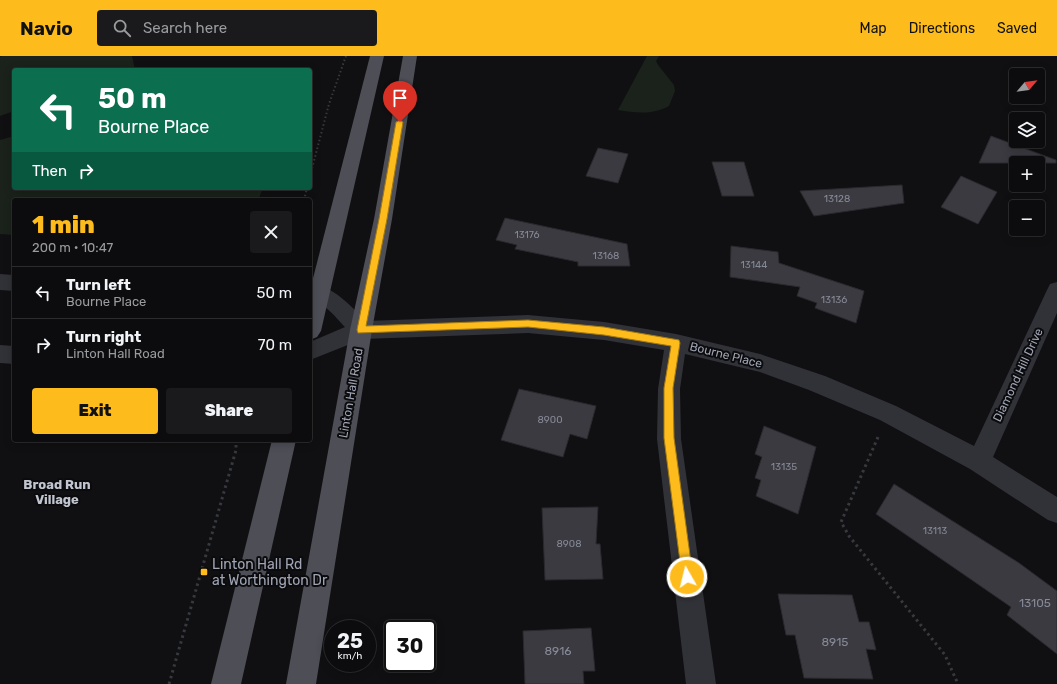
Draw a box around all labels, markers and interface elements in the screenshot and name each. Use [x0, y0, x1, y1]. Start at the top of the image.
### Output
search box [97, 10, 377, 46]
text: Navio [20, 17, 73, 40]
icon: search [111, 17, 133, 39]
text: Search here [143, 19, 227, 37]
text: Map [860, 20, 887, 37]
text: Directions [909, 20, 975, 37]
text: Saved [997, 20, 1037, 37]
north arrow [1009, 68, 1045, 104]
map controls [1009, 68, 1045, 236]
pin [383, 81, 417, 122]
text: 50 m [98, 82, 167, 115]
icon: left [32, 84, 84, 136]
icon: arrive [389, 87, 411, 109]
button: layers [1009, 112, 1045, 148]
text: Bourne Place [98, 116, 209, 138]
button: + [1009, 156, 1045, 192]
icon: right [75, 160, 97, 182]
text: Then [32, 162, 67, 180]
house number: 13128 [824, 193, 850, 205]
button: − [1009, 200, 1045, 236]
text: 1 min [32, 211, 95, 239]
button: close [250, 211, 292, 253]
house number: 13176 [514, 229, 540, 241]
text: 200 m · 10:47 [32, 240, 113, 255]
house number: 13168 [593, 250, 619, 262]
house number: 13144 [741, 259, 767, 271]
text: Turn left [66, 276, 131, 294]
icon: left [32, 282, 54, 304]
text: 50 m [257, 284, 292, 302]
text: Bourne Place [66, 294, 146, 309]
house number: 13136 [821, 294, 847, 306]
street label: Diamond Hill Drive [990, 326, 1046, 424]
text: Turn right [66, 328, 141, 346]
icon: right [32, 334, 54, 356]
text: 70 m [258, 336, 292, 354]
street label: Bourne Place [688, 339, 764, 371]
text: Linton Hall Road [66, 346, 165, 361]
street label: Linton Hall Road [336, 347, 366, 439]
button: Exit [32, 388, 158, 434]
button: Share [166, 388, 292, 434]
house number: 8900 [538, 414, 563, 426]
house number: 13135 [771, 461, 797, 473]
district label: Broad Run Village [23, 477, 91, 507]
house number: 13113 [923, 525, 947, 537]
house number: 8908 [557, 538, 582, 550]
place label: Linton Hall Rd at Worthington Dr [212, 556, 328, 589]
position arrow [666, 556, 708, 598]
marker: Linton Hall Rd at Worthington Dr [199, 567, 209, 577]
house number: 13105 [1019, 596, 1051, 610]
speed limit sign: 30 [384, 620, 436, 672]
text: 25 [337, 629, 363, 653]
house number: 8915 [821, 635, 849, 649]
house number: 8916 [544, 644, 572, 658]
text: km/h [338, 650, 362, 662]

